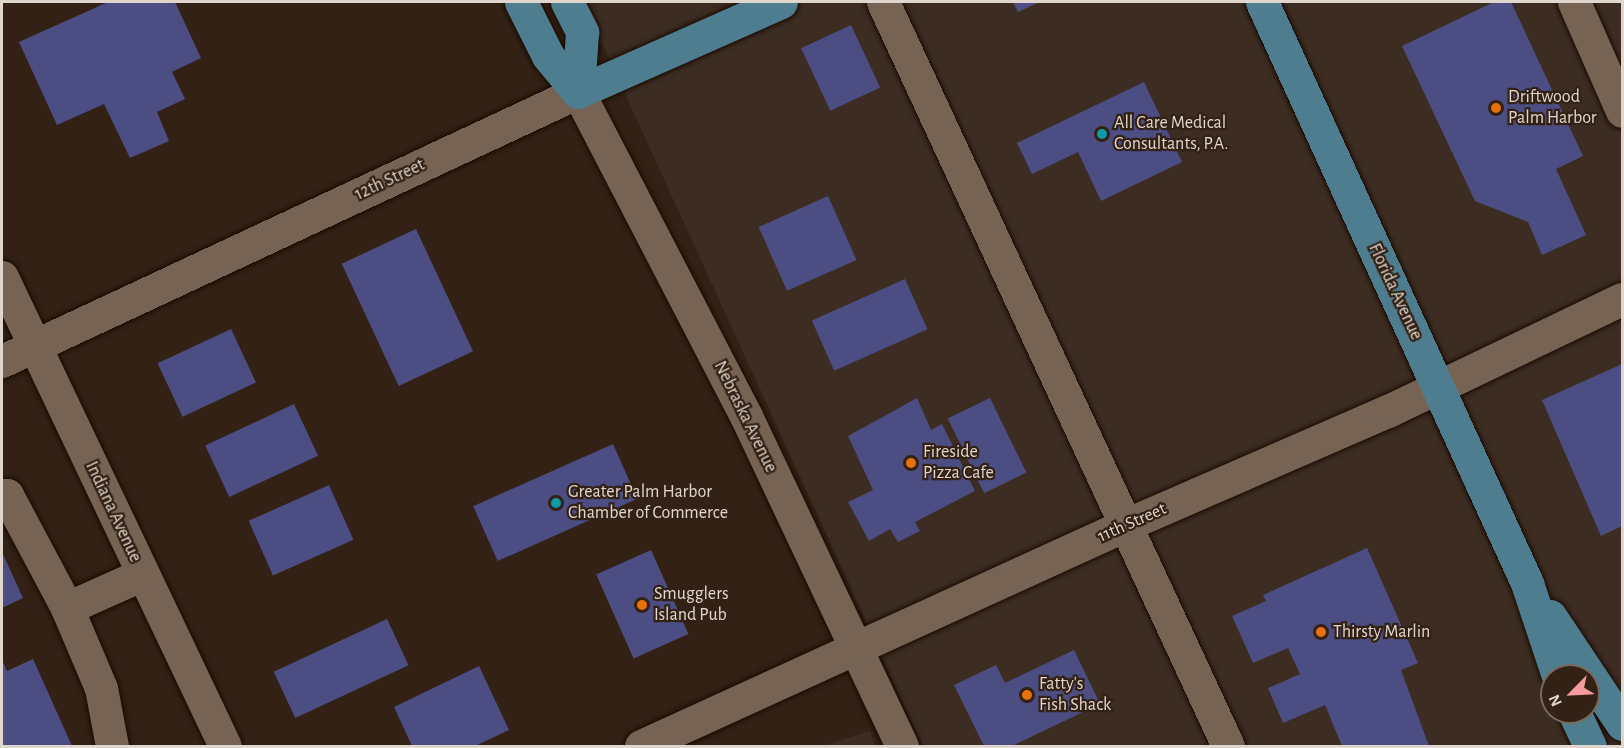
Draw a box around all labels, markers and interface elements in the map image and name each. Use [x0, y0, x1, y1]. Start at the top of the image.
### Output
place label: Driftwood Palm Harbor [1508, 87, 1597, 130]
marker: Driftwood Palm Harbor [1489, 101, 1503, 115]
place label: All Care Medical Consultants, P.A. [1114, 113, 1228, 156]
marker: All Care Medical Consultants, P.A. [1095, 127, 1109, 141]
street label: 12th Street [352, 154, 428, 206]
street label: Florida Avenue [1363, 240, 1427, 344]
street label: Nebraska Avenue [709, 358, 781, 476]
place label: Fireside Pizza Cafe [923, 442, 994, 484]
marker: Fireside Pizza Cafe [904, 456, 918, 470]
street label: Indiana Avenue [80, 458, 146, 566]
place label: Greater Palm Harbor Chamber of Commerce [568, 482, 728, 524]
marker: Greater Palm Harbor Chamber of Commerce [549, 496, 563, 510]
street label: 11th Street [1094, 498, 1170, 548]
place label: Smugglers Island Pub [654, 584, 729, 626]
marker: Smugglers Island Pub [635, 598, 649, 612]
place label: Thirsty Marlin [1333, 621, 1430, 643]
marker: Thirsty Marlin [1314, 625, 1328, 639]
north arrow [1540, 664, 1600, 724]
place label: Fatty's Fish Shack [1039, 674, 1111, 716]
marker: Fatty's Fish Shack [1020, 688, 1034, 702]
text: N [1546, 692, 1565, 709]

